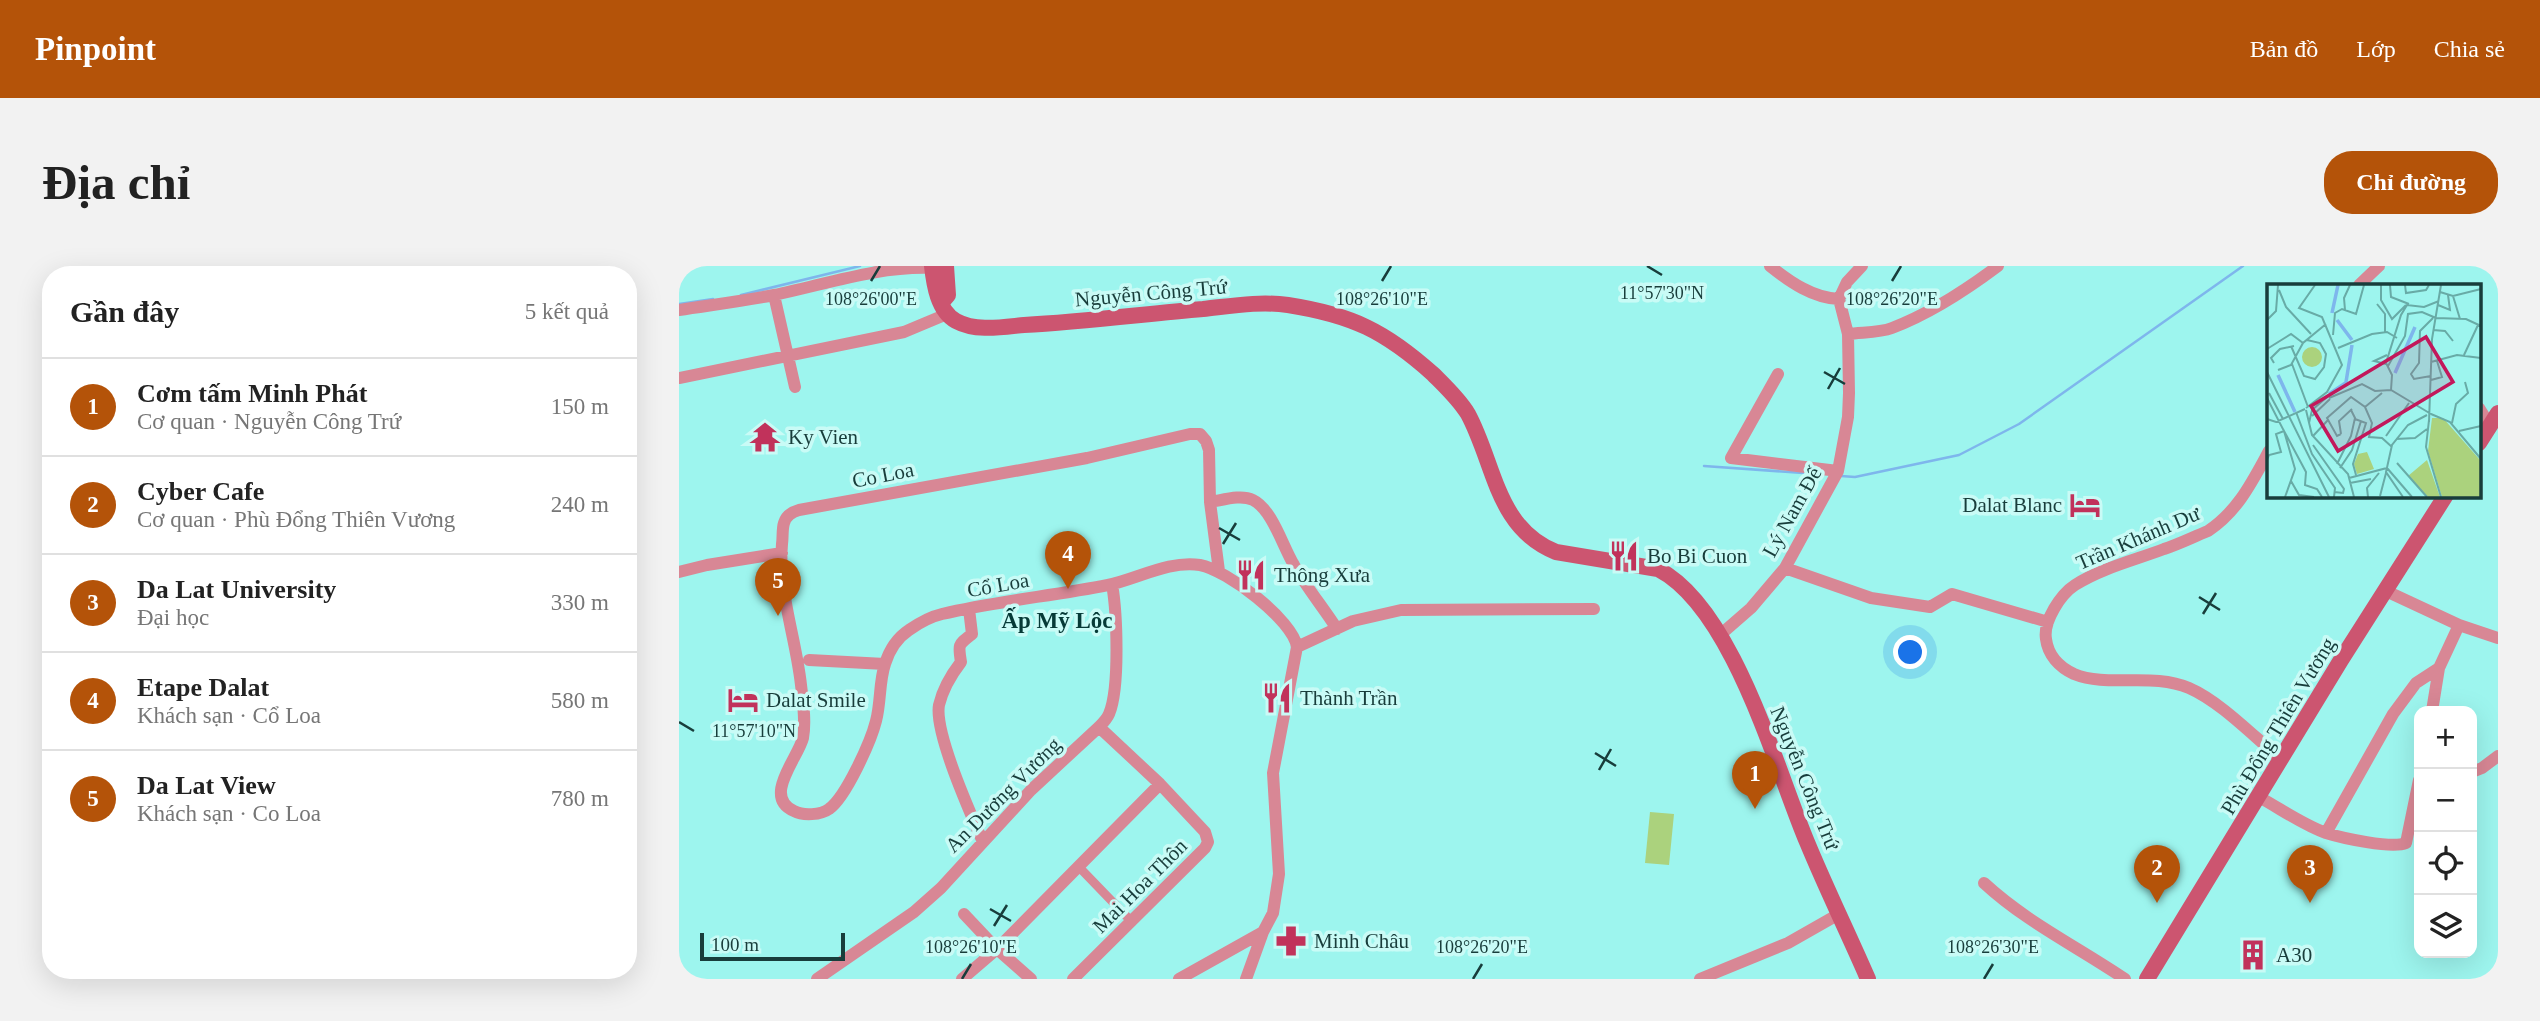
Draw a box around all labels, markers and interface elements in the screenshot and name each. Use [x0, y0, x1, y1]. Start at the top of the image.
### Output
text: Pinpoint [35, 31, 156, 67]
text: Bản đồ [2250, 36, 2318, 62]
text: Lớp [2356, 36, 2396, 62]
text: Chia sẻ [2434, 36, 2505, 62]
button: Chỉ đường [2324, 151, 2498, 214]
text: Địa chỉ [42, 155, 190, 210]
street label: Nguyễn Công Trứ [1074, 274, 1229, 312]
text: 11°57'30"N [1620, 283, 1704, 303]
inset map [2267, 284, 2480, 497]
text: 108°26'00"E [825, 289, 917, 309]
text: 108°26'10"E [1336, 289, 1428, 309]
text: 108°26'20"E [1846, 289, 1938, 309]
text: Gần đây [70, 295, 179, 328]
text: 5 kết quả [525, 299, 609, 324]
text: Cơm tấm Minh Phát [137, 379, 367, 408]
text: 1 [87, 394, 99, 419]
text: 150 m [551, 394, 609, 419]
text: Cơ quan · Nguyễn Công Trứ [137, 409, 401, 434]
temple icon: Ky Vien [748, 420, 782, 454]
place label: Ky Vien [788, 425, 859, 449]
street label: Co Loa [850, 457, 917, 493]
street label: Lý Nam Đế [1757, 462, 1827, 561]
text: Cyber Cafe [137, 477, 264, 506]
hotel icon: Dalat Blanc [2068, 488, 2102, 522]
text: 2 [87, 492, 99, 517]
text: 240 m [551, 492, 609, 517]
place label: Dalat Blanc [1962, 493, 2062, 517]
street label: Trần Khánh Dư [2073, 501, 2204, 575]
text: Cơ quan · Phù Đổng Thiên Vương [137, 507, 455, 532]
pin: 4 [1045, 531, 1091, 589]
restaurant icon: Bo Bi Cuon [1607, 539, 1641, 573]
place label: Bo Bi Cuon [1647, 544, 1748, 568]
pin: 5 [755, 558, 801, 616]
restaurant icon: Thông Xưa [1234, 558, 1268, 592]
place label: Thông Xưa [1274, 563, 1371, 587]
street label: Cổ Loa [965, 568, 1031, 602]
text: Da Lat University [137, 575, 336, 604]
text: 3 [87, 590, 99, 615]
text: 330 m [551, 590, 609, 615]
text: Đại học [137, 605, 209, 630]
district label: Ấp Mỹ Lộc [1001, 607, 1113, 633]
street label: Phù Đổng Thiên Vương [2216, 633, 2341, 819]
your location [1893, 635, 1927, 669]
text: Etape Dalat [137, 673, 269, 702]
restaurant icon: Thành Trần [1260, 681, 1294, 715]
hotel icon: Dalat Smile [726, 683, 760, 717]
place label: Thành Trần [1300, 686, 1398, 710]
text: 4 [87, 688, 99, 713]
text: 580 m [551, 688, 609, 713]
place label: Dalat Smile [766, 688, 866, 712]
text: Khách sạn · Cổ Loa [137, 703, 321, 728]
street label: Nguyễn Công Trứ [1765, 703, 1845, 854]
map controls [2414, 706, 2477, 958]
button: + [2414, 706, 2477, 769]
text: 11°57'10"N [712, 721, 796, 741]
street label: An Dương Vương [940, 732, 1066, 858]
pin: 1 [1732, 751, 1778, 809]
button: − [2414, 769, 2477, 832]
text: Da Lat View [137, 771, 276, 800]
text: 5 [87, 786, 99, 811]
text: 780 m [551, 786, 609, 811]
text: Khách sạn · Co Loa [137, 801, 321, 826]
button: locate [2414, 832, 2477, 895]
street label: Mai Hoa Thôn [1088, 834, 1192, 938]
pin: 2 [2134, 845, 2180, 903]
pin: 3 [2287, 845, 2333, 903]
button: layers [2414, 895, 2477, 958]
pharmacy icon: Minh Châu [1274, 924, 1308, 958]
place label: Minh Châu [1314, 929, 1410, 953]
scale bar [700, 930, 845, 962]
text: 100 m [711, 934, 759, 955]
text: 108°26'10"E [925, 937, 1017, 957]
text: 108°26'20"E [1436, 937, 1528, 957]
text: 108°26'30"E [1947, 937, 2039, 957]
building icon: A30 [2236, 938, 2270, 972]
place label: A30 [2276, 943, 2312, 967]

